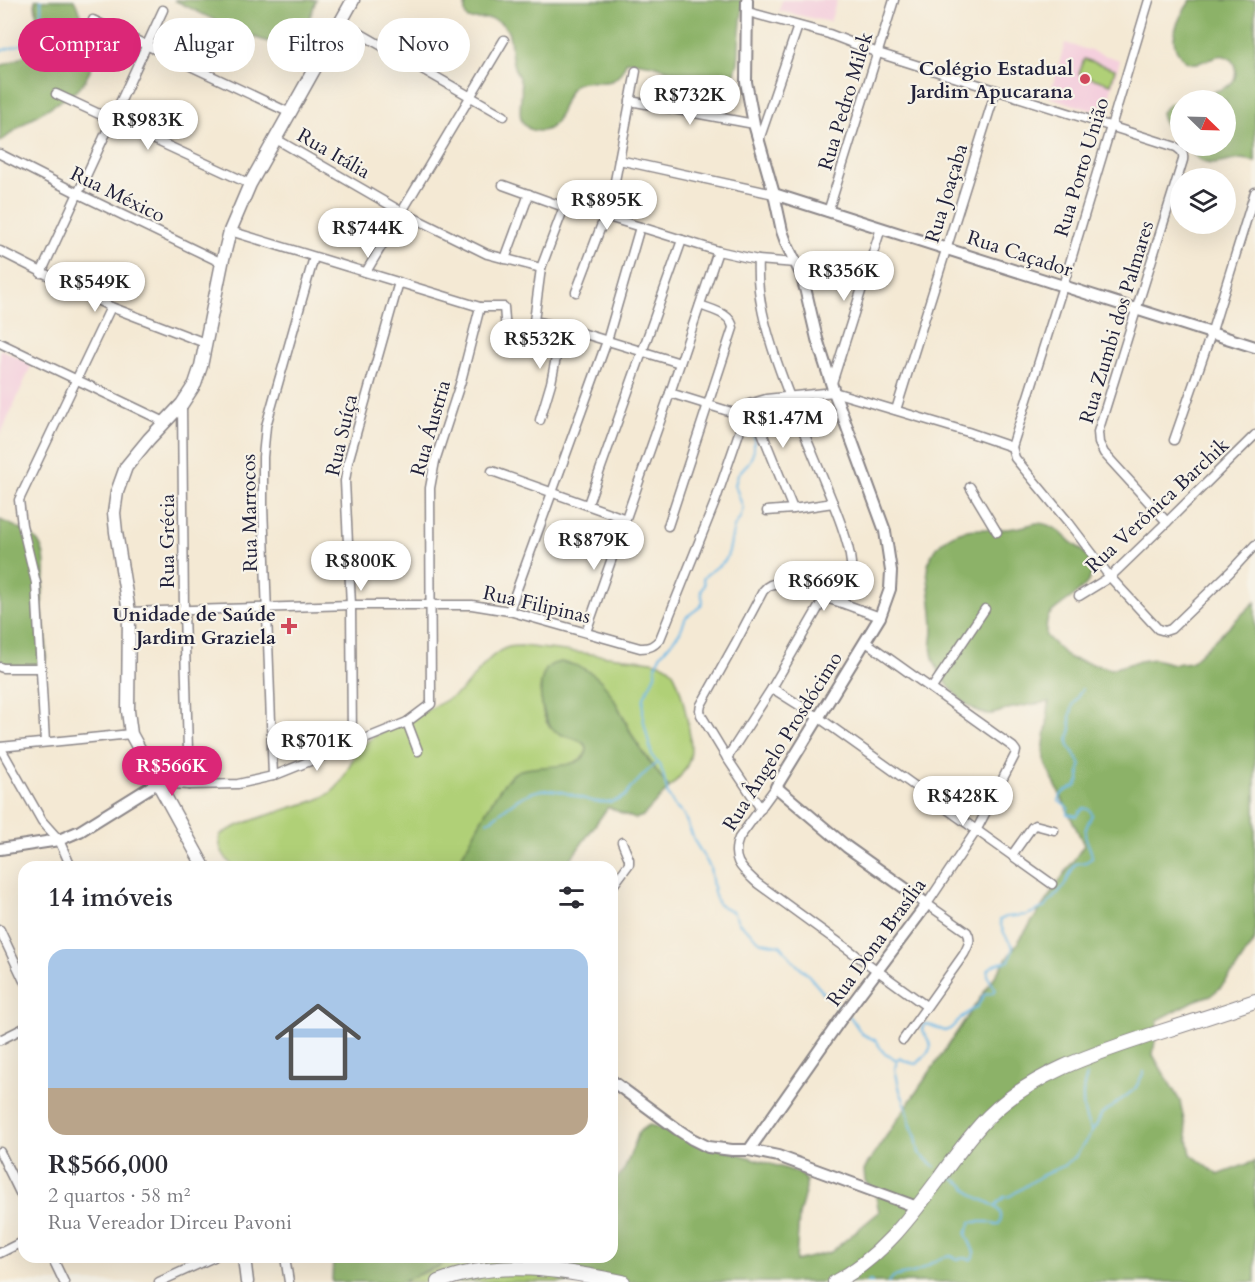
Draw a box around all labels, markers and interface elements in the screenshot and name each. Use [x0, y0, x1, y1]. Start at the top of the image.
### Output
chip: Comprar [18, 18, 141, 72]
chip: Alugar [153, 18, 255, 72]
chip: Filtros [267, 18, 365, 72]
chip: Novo [377, 18, 470, 72]
street label: Rua Pedro Milek [812, 28, 879, 174]
place label: Colégio Estadual Jardim Apucarana [907, 55, 1073, 105]
marker: Colégio Estadual Jardim Apucarana [1078, 72, 1092, 86]
pin: R$732K [641, 75, 739, 126]
text: R$732K [654, 81, 726, 108]
north arrow [1170, 90, 1236, 156]
map controls [1170, 90, 1236, 234]
street label: Rua Porto União [1047, 94, 1116, 240]
pin: R$983K [99, 100, 197, 151]
text: R$983K [112, 106, 184, 133]
street label: Rua Itália [292, 122, 375, 185]
street label: Rua Joaçaba [919, 140, 974, 246]
street label: Rua México [66, 160, 170, 229]
button: layers [1170, 168, 1236, 234]
pin: R$895K [558, 180, 656, 231]
text: R$895K [571, 186, 643, 213]
pin: R$744K [319, 208, 417, 259]
text: R$744K [332, 214, 404, 241]
street label: Rua Zumbi dos Palmares [1073, 218, 1160, 427]
street label: Rua Caçador [964, 224, 1077, 283]
pin: R$356K [795, 251, 893, 302]
text: R$356K [808, 257, 880, 284]
pin: R$549K [46, 262, 144, 313]
text: R$549K [59, 268, 131, 295]
pin: R$532K [491, 319, 589, 370]
text: R$532K [504, 325, 576, 352]
street label: Rua Áustria [404, 377, 457, 479]
street label: Rua Suíça [319, 391, 364, 479]
pin: R$1.47M [728, 398, 838, 449]
text: R$1.47M [743, 404, 823, 431]
street label: Rua Verônica Barchik [1080, 432, 1235, 579]
street label: Rua Marrocos [235, 454, 264, 572]
street label: Rua Grécia [154, 493, 181, 588]
pin: R$879K [545, 520, 643, 571]
text: R$879K [558, 526, 630, 553]
pin: R$800K [312, 541, 410, 592]
text: R$800K [325, 547, 397, 574]
pin: R$669K [775, 561, 873, 612]
text: R$669K [788, 567, 860, 594]
street label: Rua Filipinas [480, 579, 593, 630]
place label: Unidade de Saúde Jardim Graziela [112, 601, 276, 651]
marker: Unidade de Saúde Jardim Graziela [280, 617, 298, 635]
street label: Rua Ângelo Prosdócimo [716, 646, 849, 836]
pin: R$701K [268, 721, 366, 772]
text: R$701K [281, 727, 353, 754]
pin: R$566K [123, 746, 221, 797]
text: R$566K [136, 752, 208, 779]
pin: R$428K [914, 776, 1012, 827]
text: R$428K [927, 782, 999, 809]
street label: Rua Dona Brasília [821, 872, 932, 1012]
text: 14 imóveis [48, 880, 173, 915]
icon: filters [555, 881, 588, 914]
icon: home [264, 988, 372, 1096]
text: R$566,000 [48, 1147, 168, 1182]
text: 2 quartos · 58 m² [48, 1182, 190, 1209]
text: Rua Vereador Dirceu Pavoni [48, 1209, 292, 1236]

